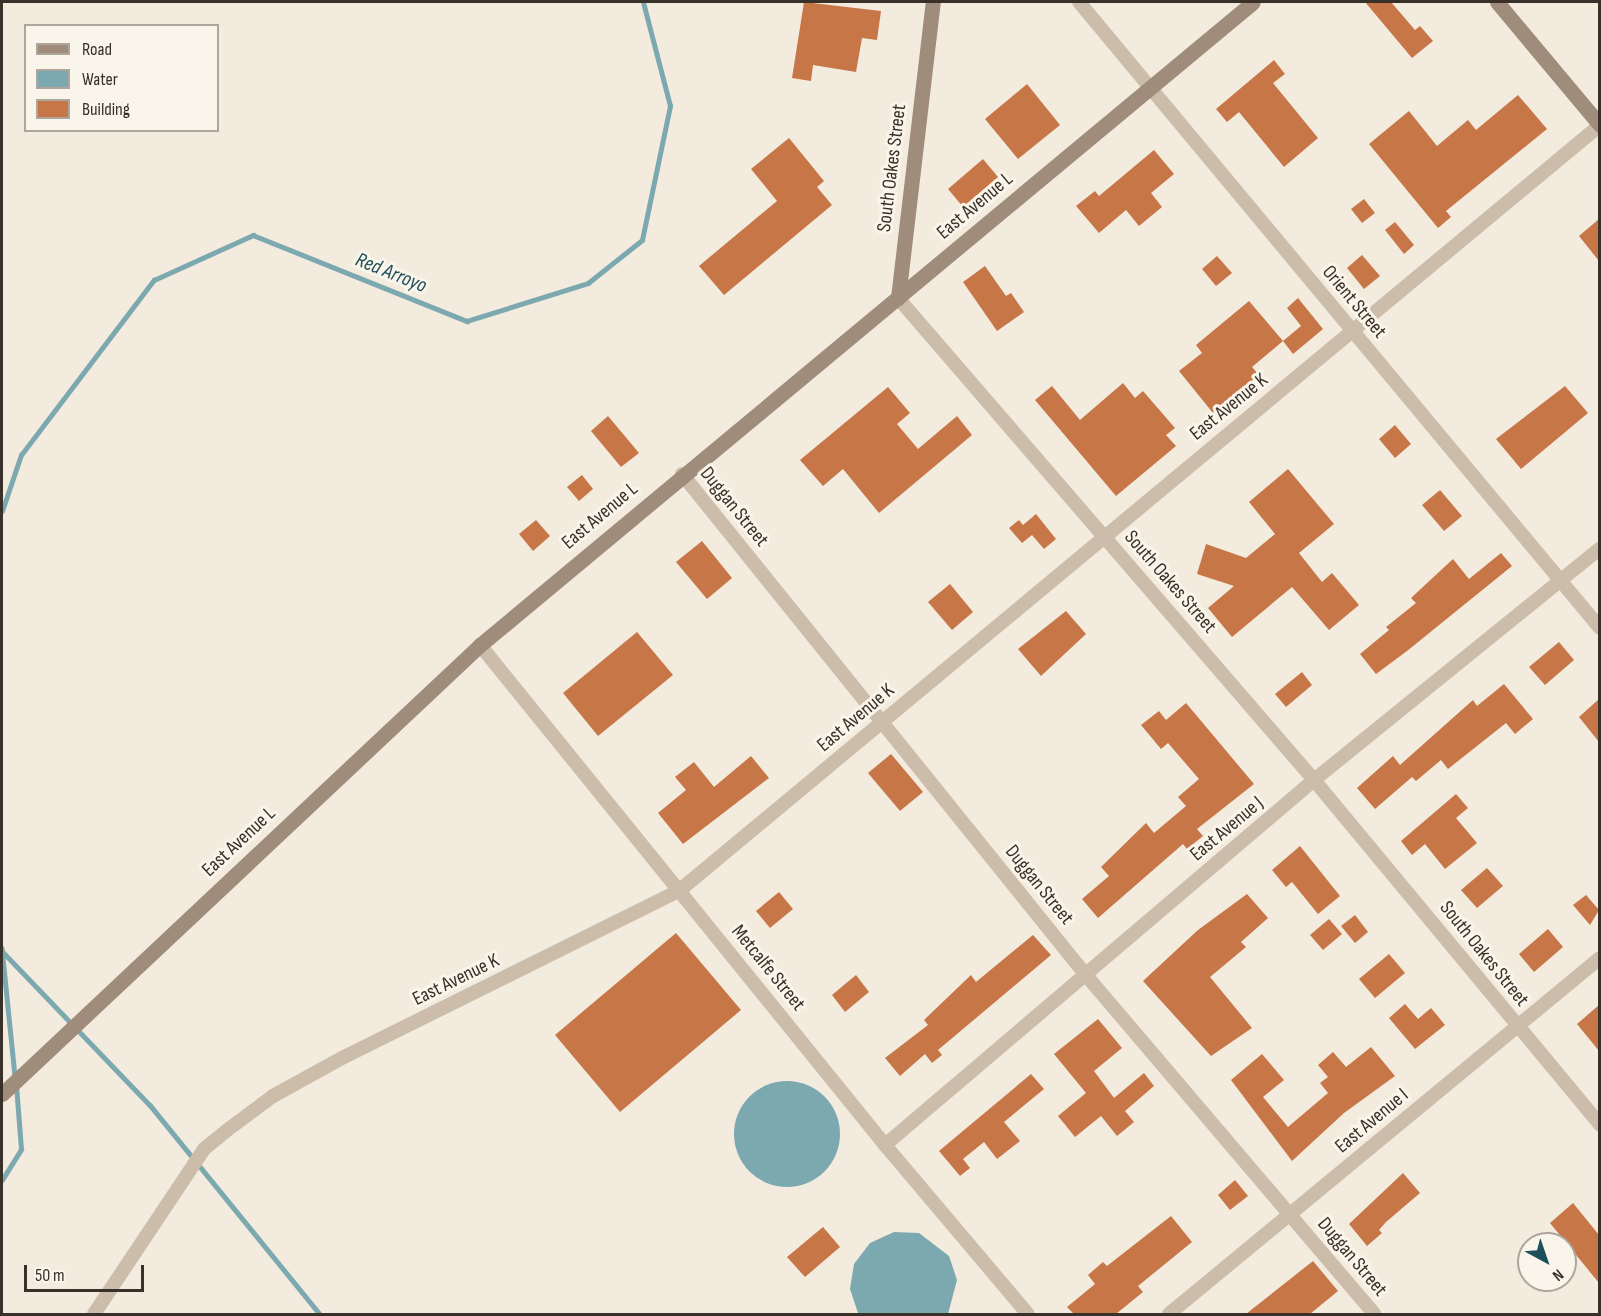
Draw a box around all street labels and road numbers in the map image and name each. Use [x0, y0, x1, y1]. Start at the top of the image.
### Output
street label: South Oakes Street [872, 103, 912, 233]
street label: East Avenue L [932, 167, 1018, 245]
street label: Orient Street [1317, 261, 1391, 343]
street label: East Avenue K [1185, 368, 1273, 446]
street label: Duggan Street [695, 462, 773, 552]
street label: East Avenue L [557, 477, 643, 555]
street label: South Oakes Street [1119, 526, 1221, 638]
street label: East Avenue K [813, 679, 899, 757]
street label: East Avenue J [1185, 791, 1269, 867]
street label: East Avenue L [197, 802, 281, 882]
street label: Duggan Street [1000, 840, 1078, 930]
street label: South Oakes Street [1434, 897, 1534, 1011]
street label: Metcalfe Street [726, 920, 810, 1016]
street label: East Avenue K [409, 949, 503, 1011]
street label: East Avenue I [1330, 1083, 1414, 1159]
street label: Duggan Street [1312, 1213, 1392, 1301]

